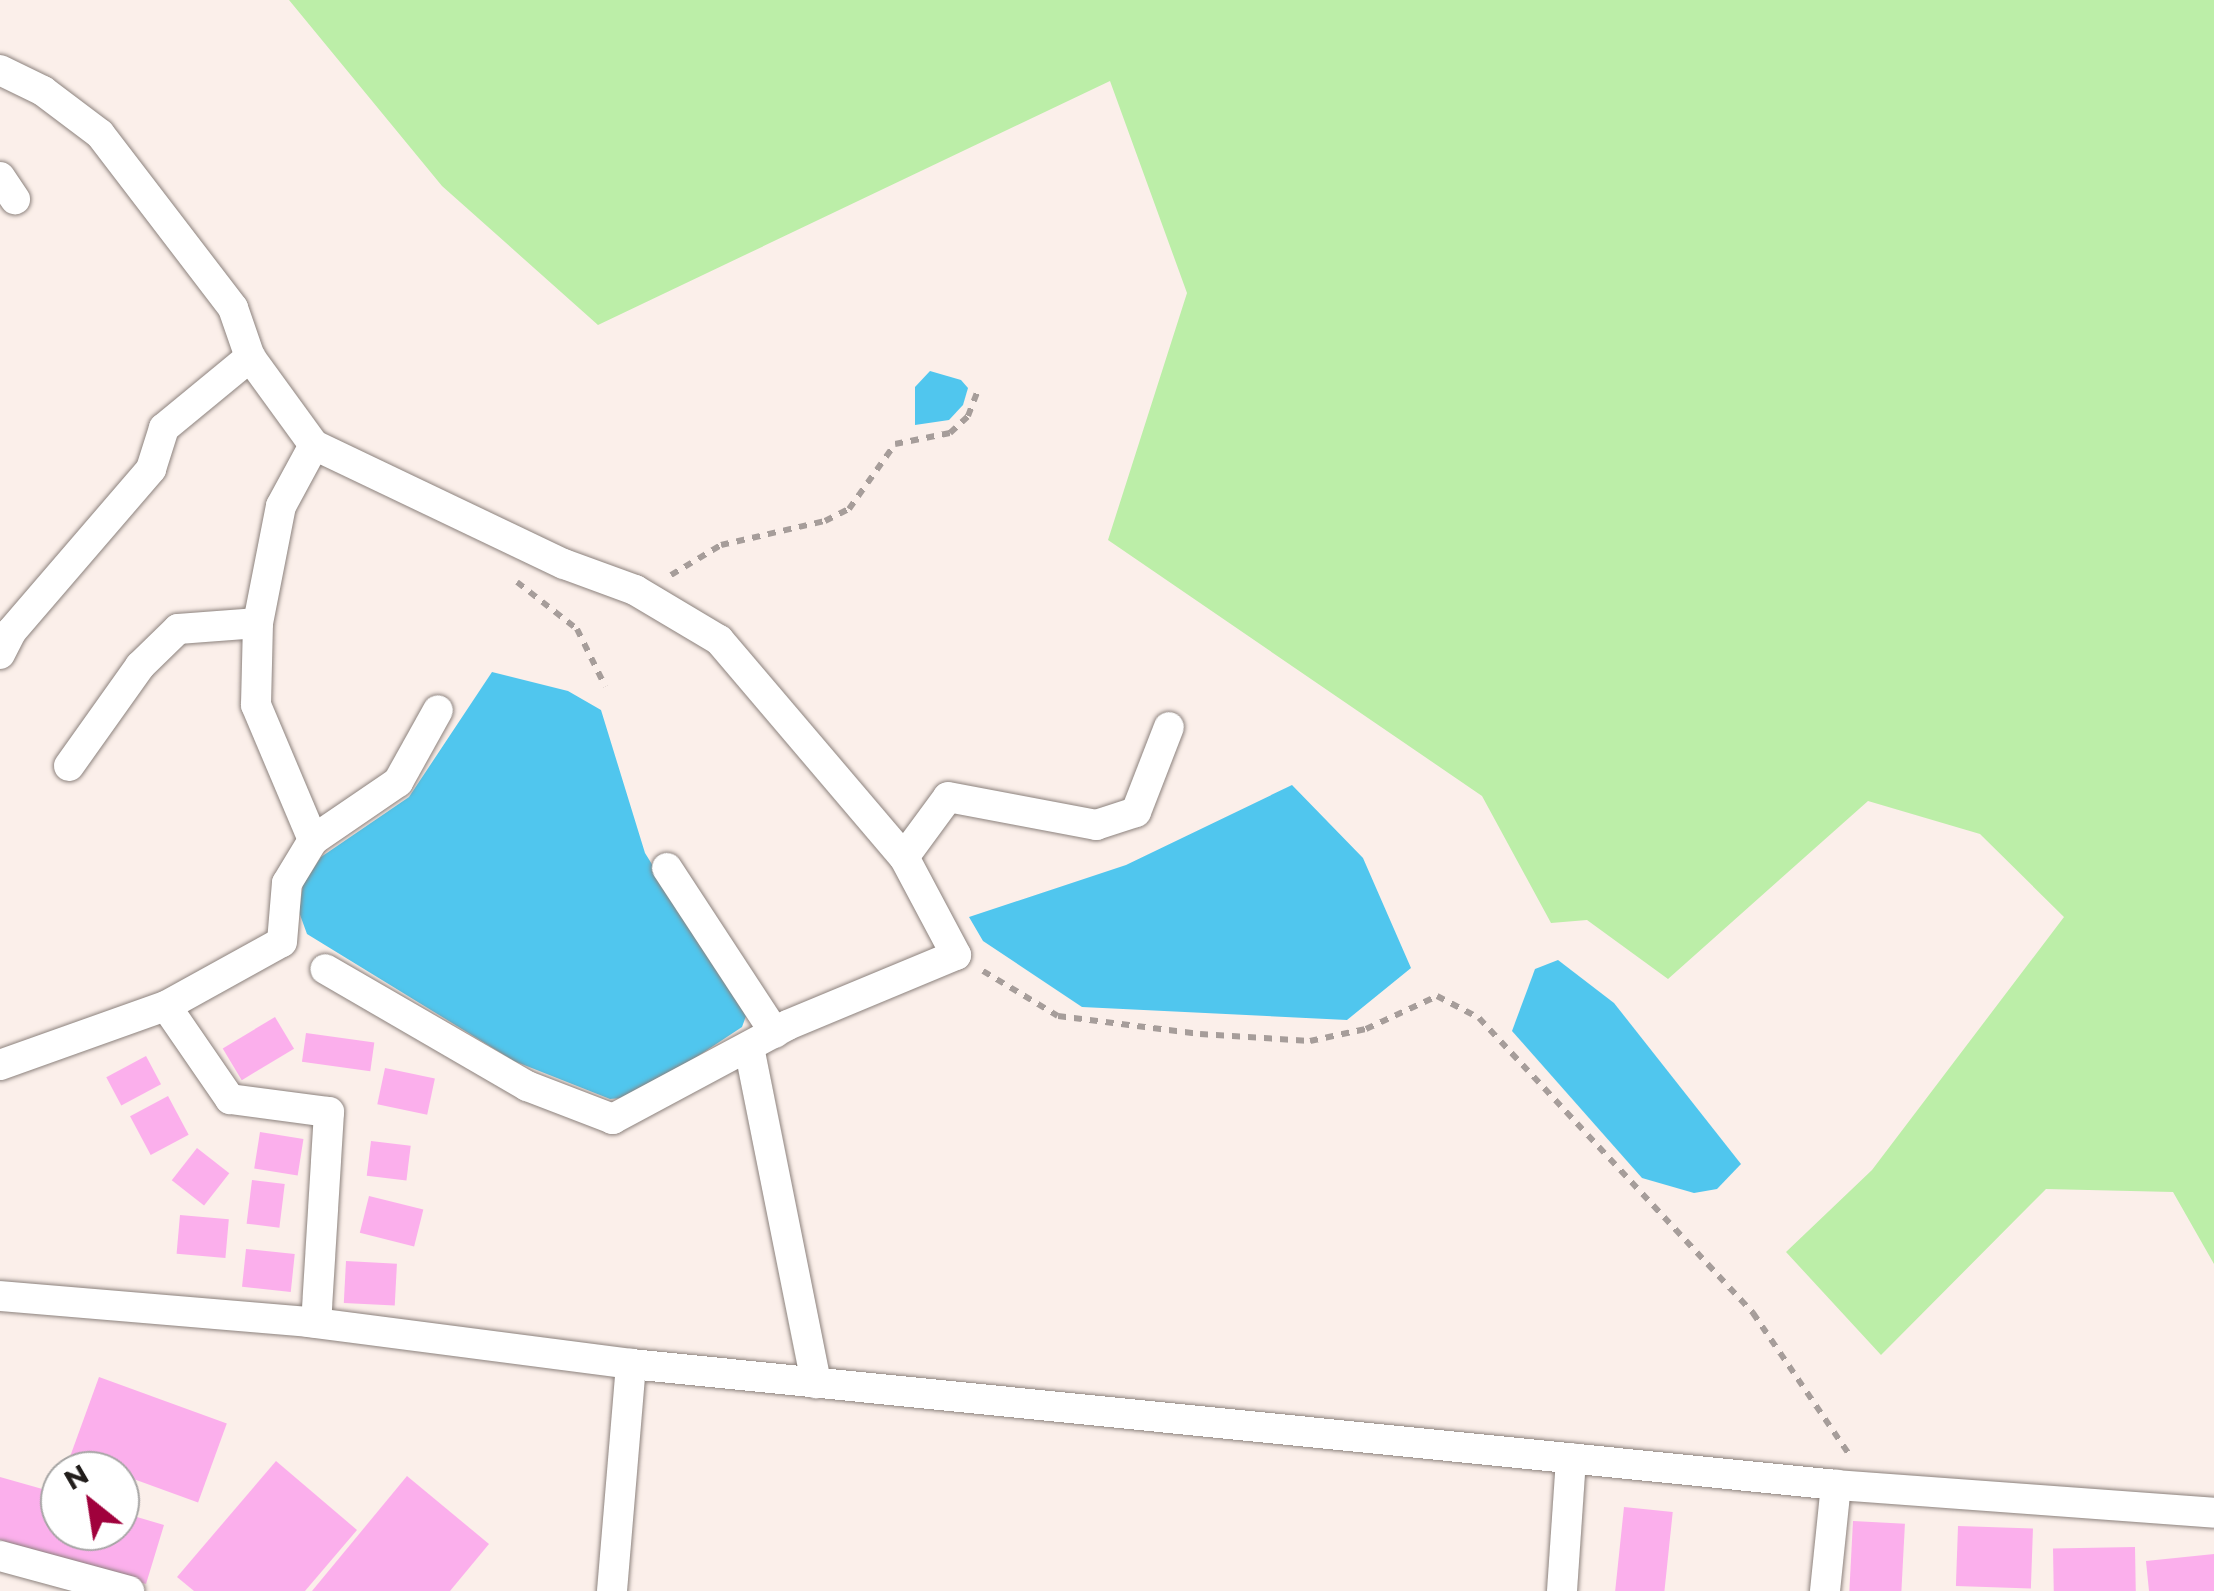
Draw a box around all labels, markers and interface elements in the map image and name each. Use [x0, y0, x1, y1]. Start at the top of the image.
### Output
north arrow [40, 1451, 140, 1551]
text: N [58, 1456, 94, 1497]

